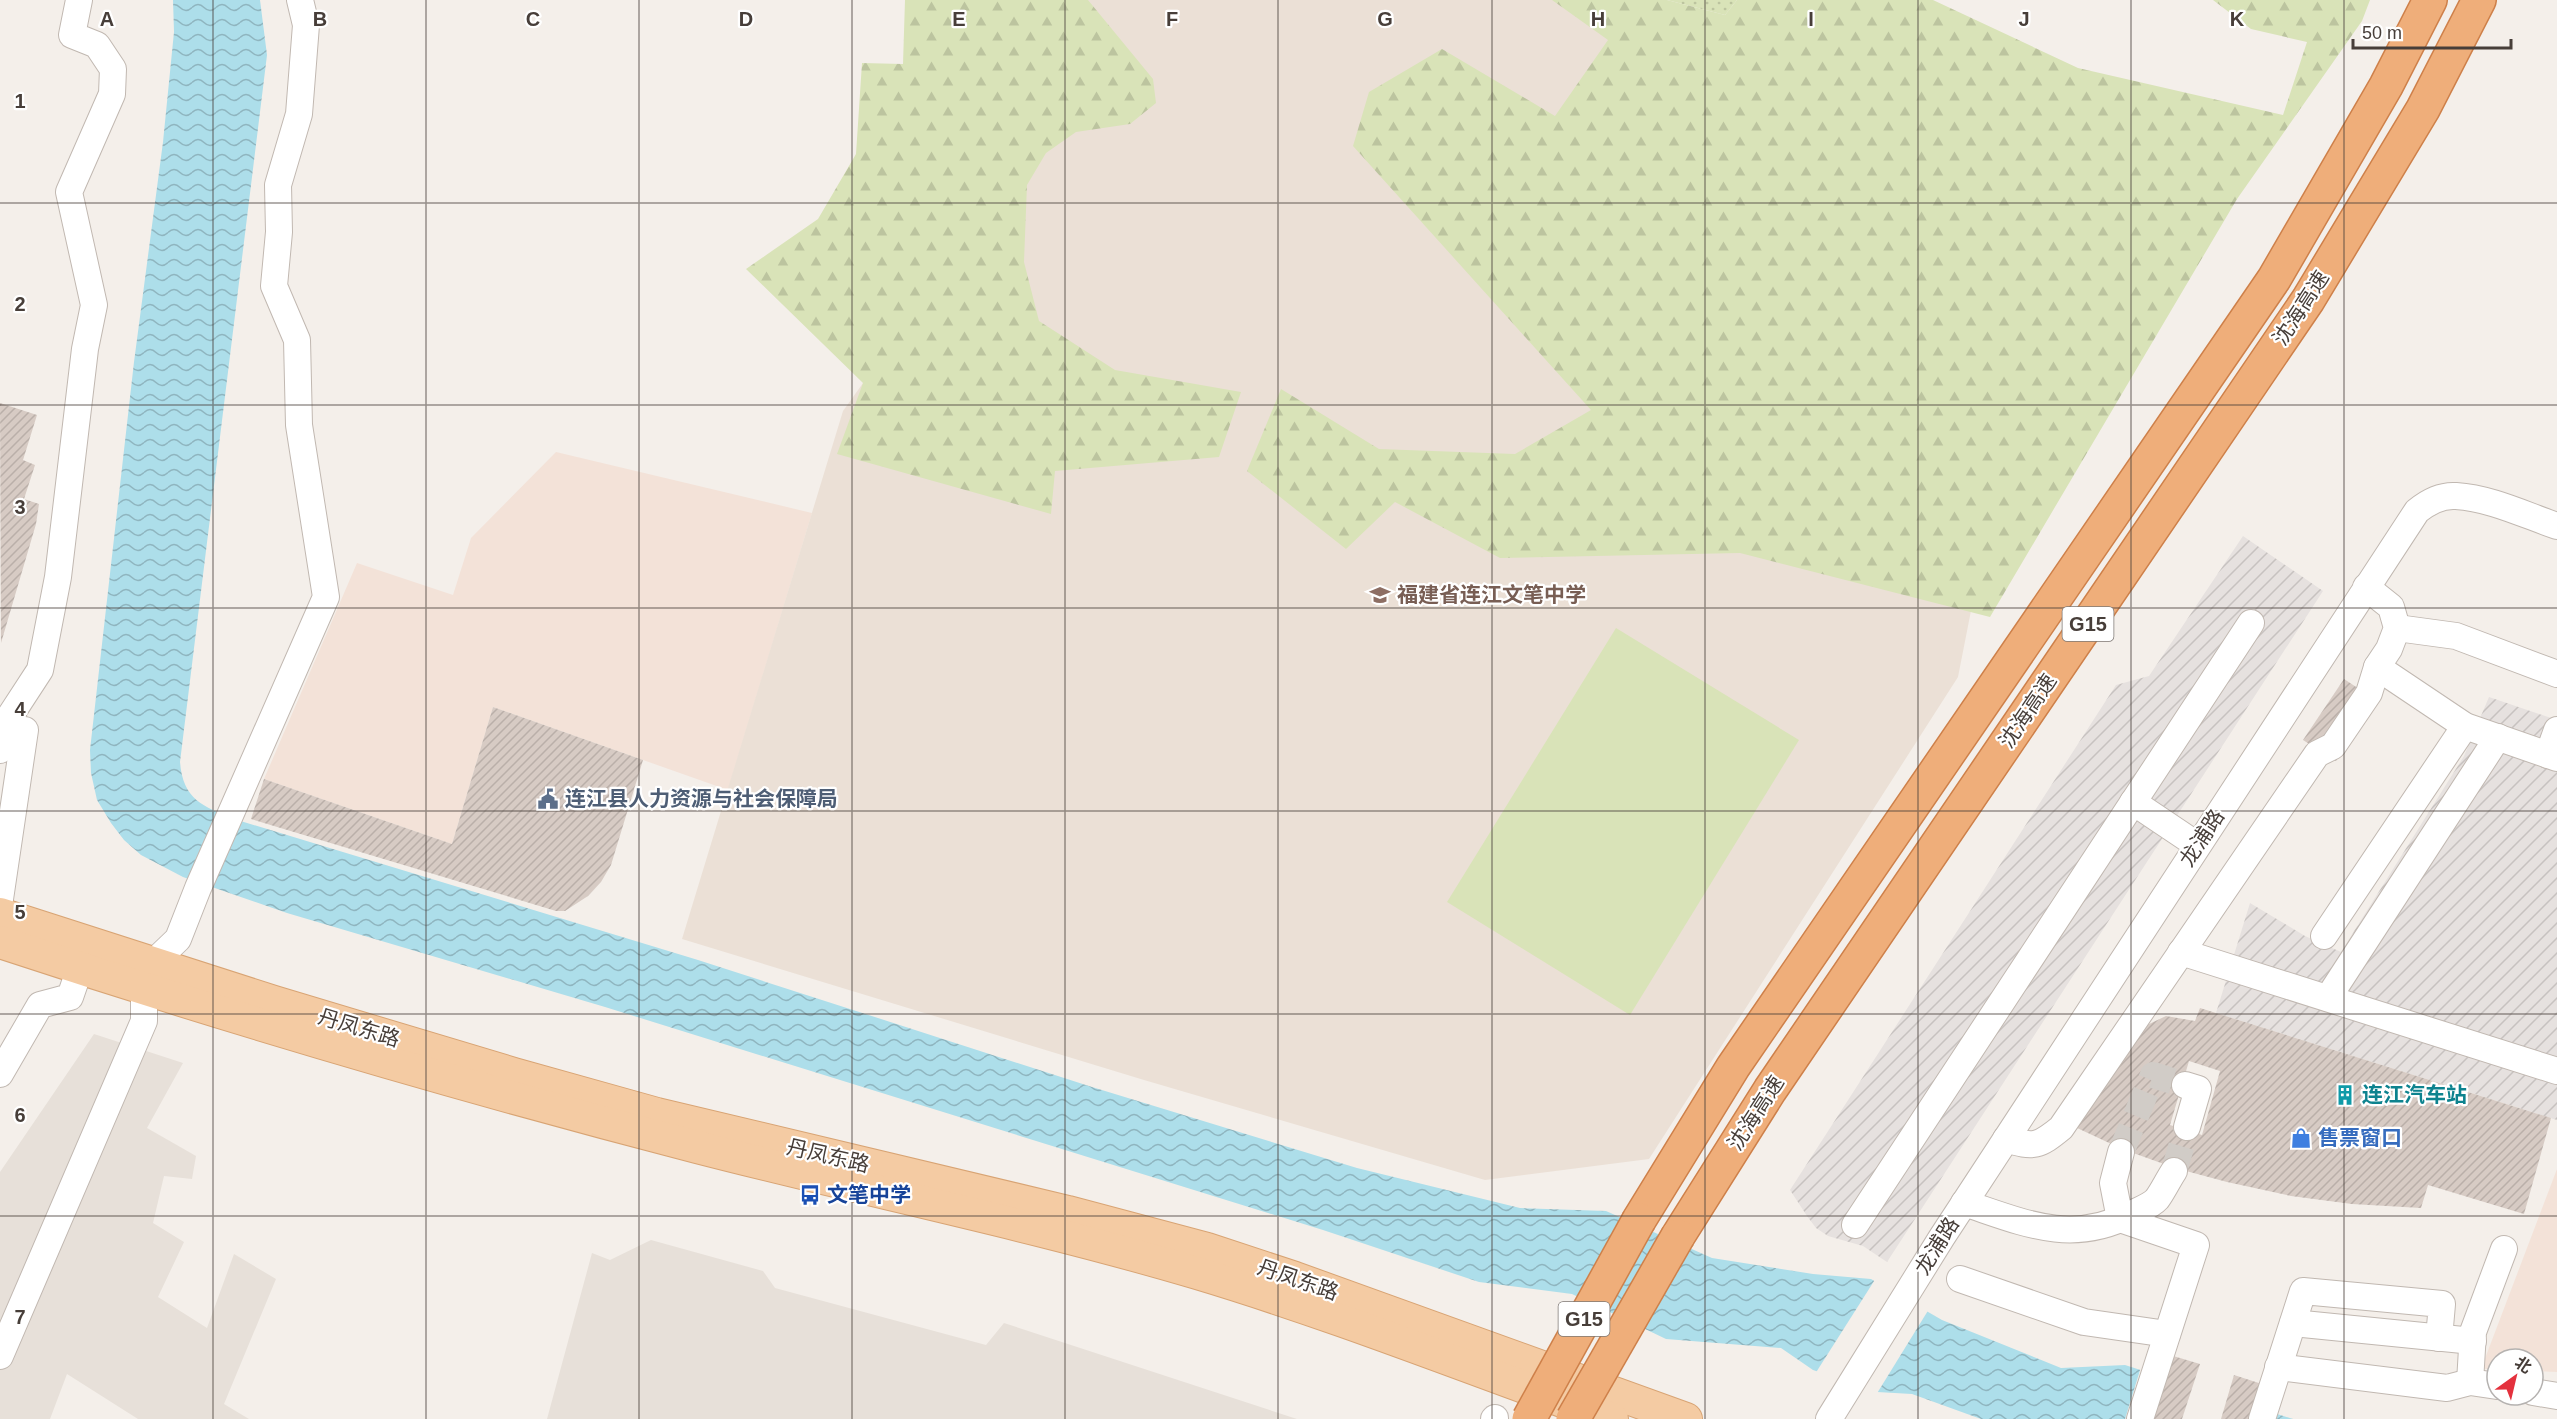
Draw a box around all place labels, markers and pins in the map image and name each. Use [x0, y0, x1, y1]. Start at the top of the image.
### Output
school or university icon: 福建省连江文笔中学 [1368, 583, 1392, 607]
place label: 福建省连江文笔中学 [1397, 583, 1586, 606]
public building icon: 连江县人力资源与社会保障局 [536, 787, 560, 811]
place label: 连江县人力资源与社会保障局 [565, 787, 838, 810]
building icon: 连江汽车站 [2333, 1083, 2357, 1107]
place label: 连江汽车站 [2362, 1083, 2467, 1106]
shop icon: 售票窗口 [2289, 1126, 2313, 1150]
place label: 售票窗口 [2318, 1126, 2402, 1149]
bus stop icon: 文笔中学 [798, 1183, 822, 1207]
place label: 文笔中学 [827, 1183, 911, 1206]

